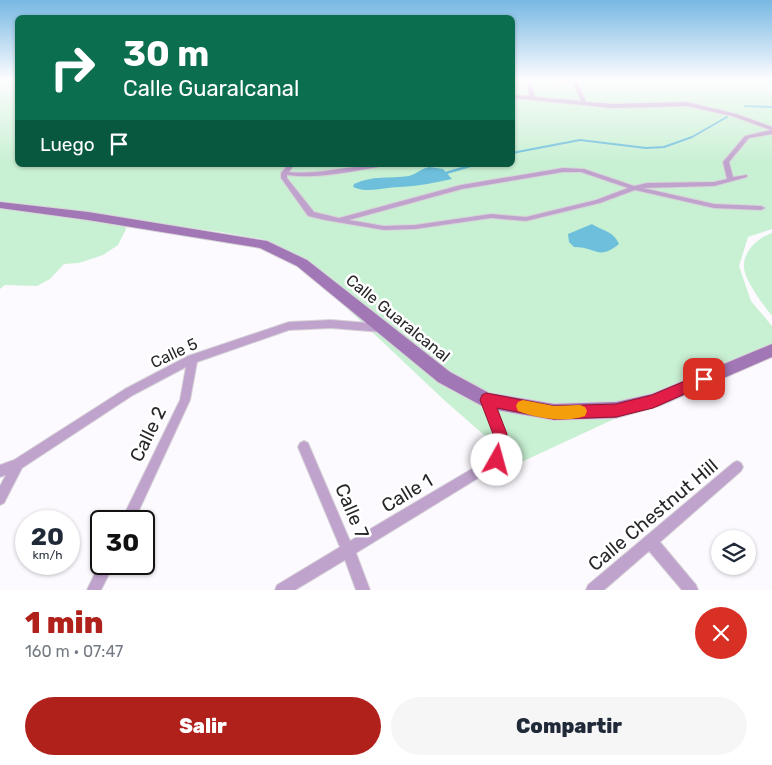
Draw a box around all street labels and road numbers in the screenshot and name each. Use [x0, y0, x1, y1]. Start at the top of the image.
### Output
street label: Calle Guaralcanal [342, 270, 454, 366]
street label: Calle 5 [147, 334, 201, 372]
street label: Calle 2 [125, 403, 171, 465]
street label: Calle Chestnut Hill [584, 454, 722, 576]
street label: Calle 1 [377, 469, 437, 517]
street label: Calle 7 [330, 480, 374, 542]

